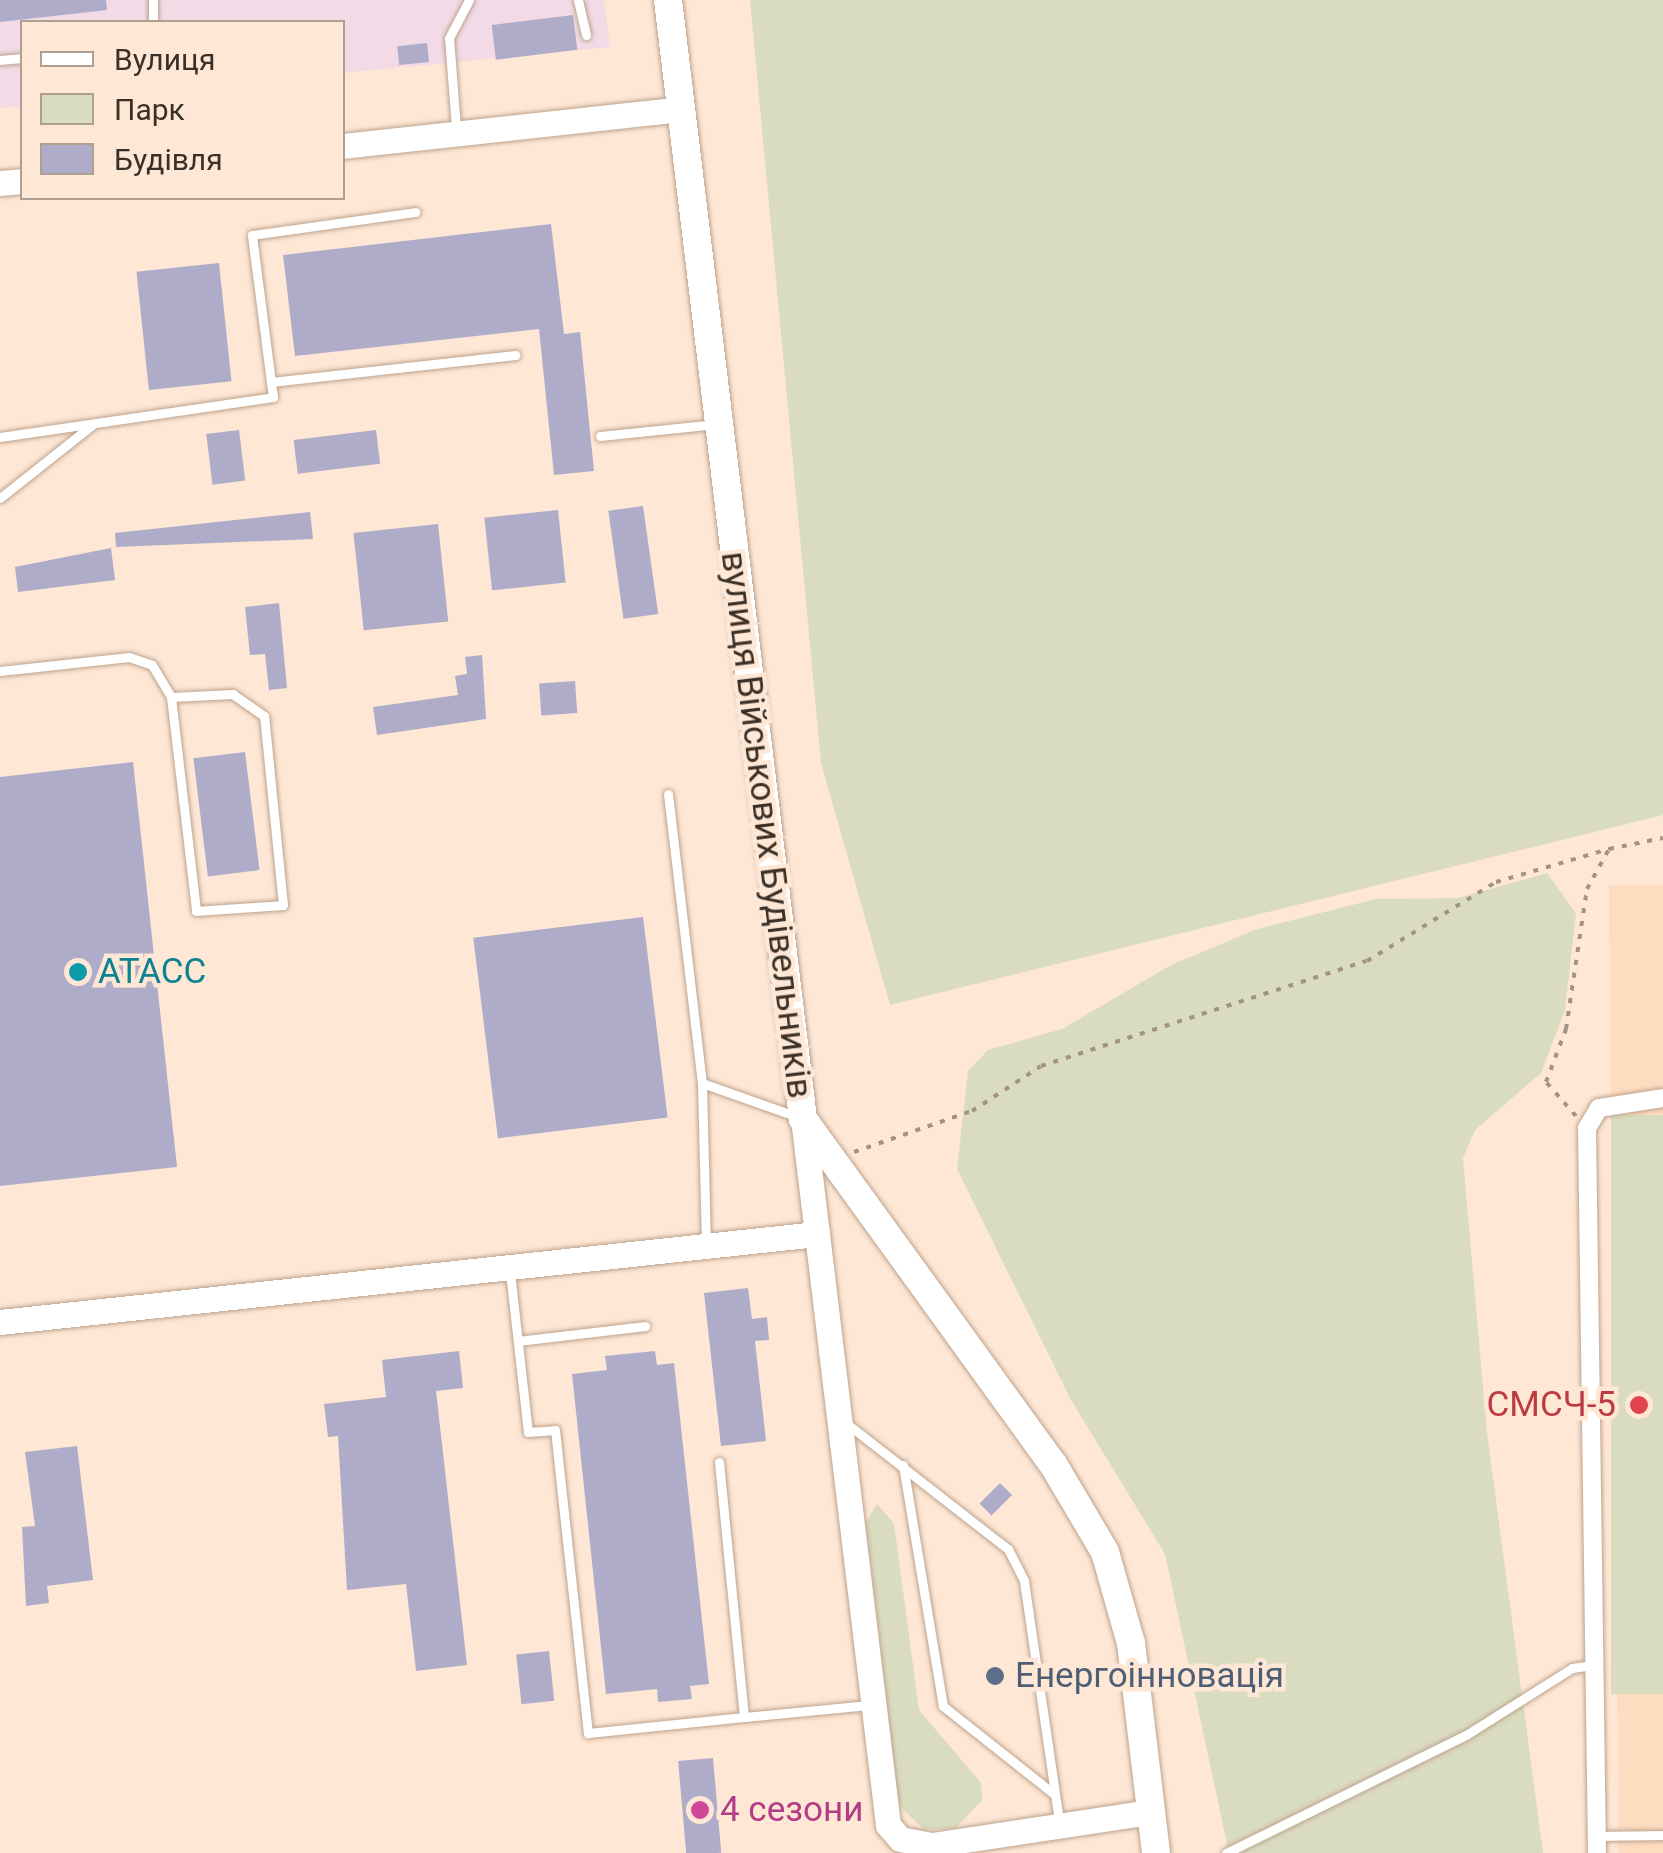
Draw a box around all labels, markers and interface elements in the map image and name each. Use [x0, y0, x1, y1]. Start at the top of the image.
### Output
legend [20, 20, 345, 200]
text: Вулиця [114, 42, 215, 77]
text: Парк [114, 92, 185, 127]
text: Будівля [114, 142, 223, 177]
street label: вулиця Військових Будівельників [712, 549, 820, 1101]
place label: АТАСС [98, 951, 206, 993]
marker: АТАСС [67, 961, 89, 983]
place label: СМСЧ-5 [1487, 1384, 1616, 1426]
marker: СМСЧ-5 [1626, 1392, 1652, 1418]
place label: Енергоінновація [1015, 1655, 1284, 1697]
marker: Енергоінновація [984, 1665, 1006, 1687]
place label: 4 сезони [720, 1789, 863, 1831]
marker: 4 сезони [689, 1799, 711, 1821]

